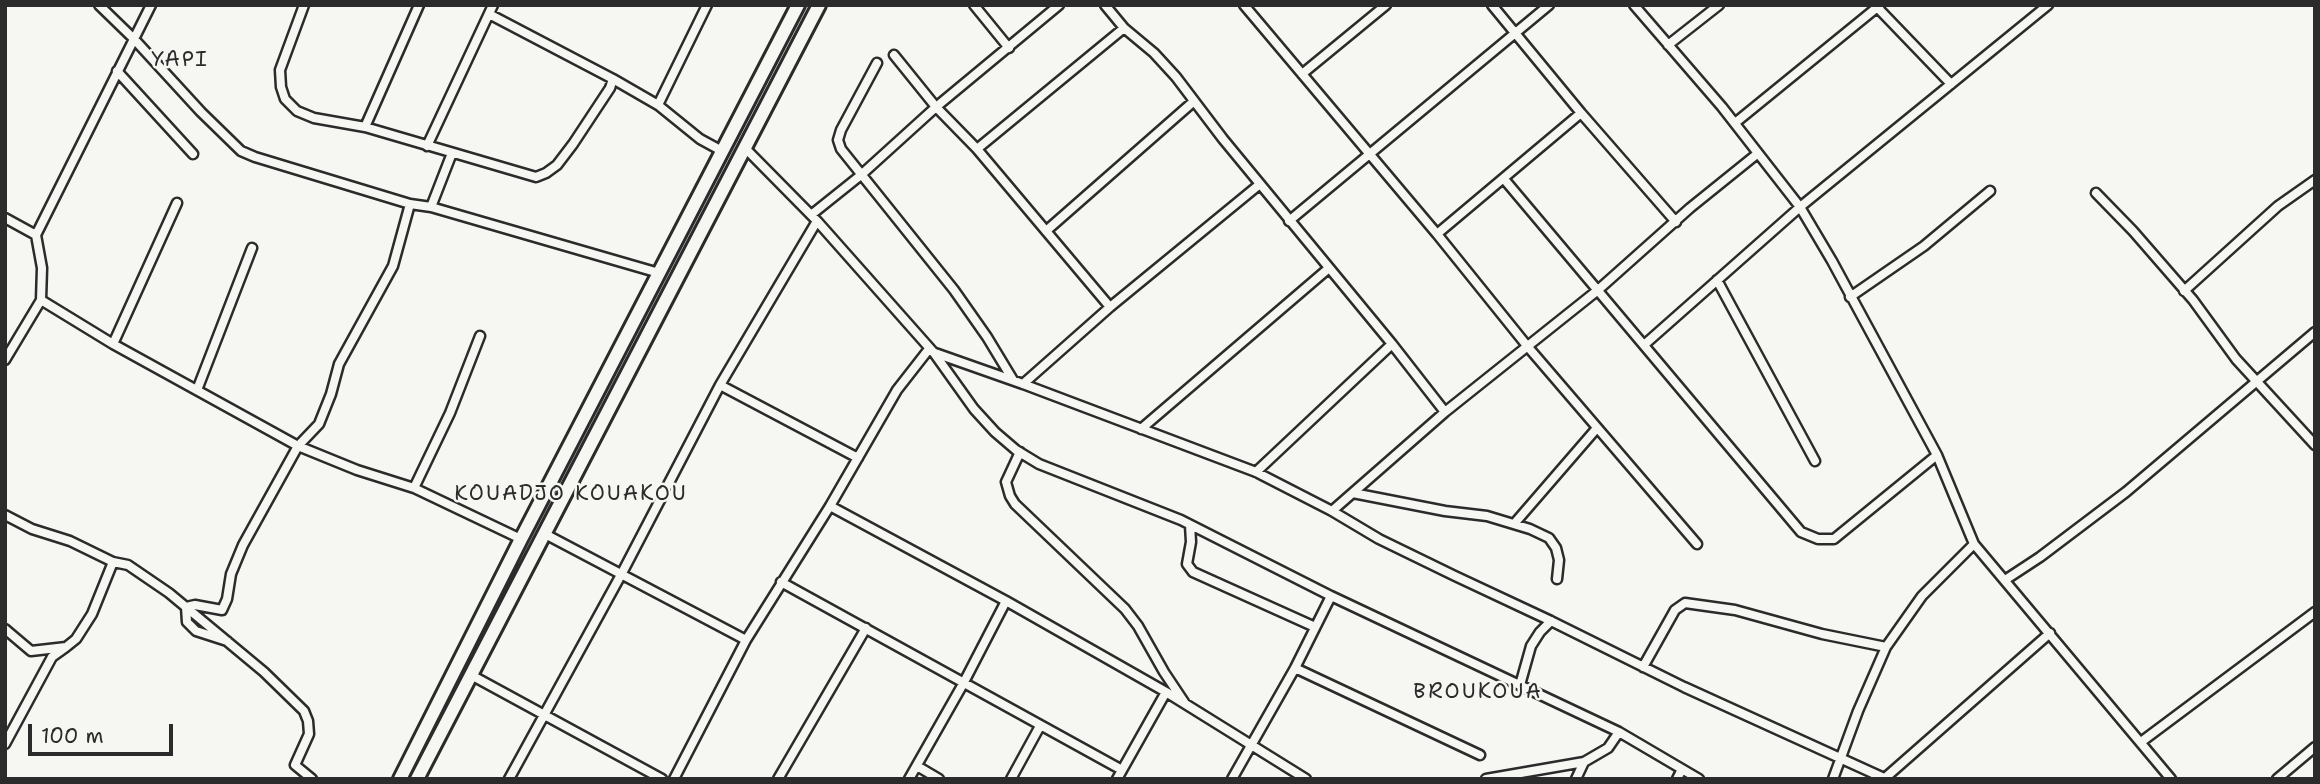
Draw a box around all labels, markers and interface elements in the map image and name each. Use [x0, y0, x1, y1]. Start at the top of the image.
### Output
district label: YAPI [152, 48, 208, 74]
district label: KOUADJO KOUAKOU [456, 482, 686, 508]
district label: BROUKOUA [1414, 680, 1542, 706]
scale bar [32, 710, 177, 754]
text: 100 m [41, 722, 104, 750]

